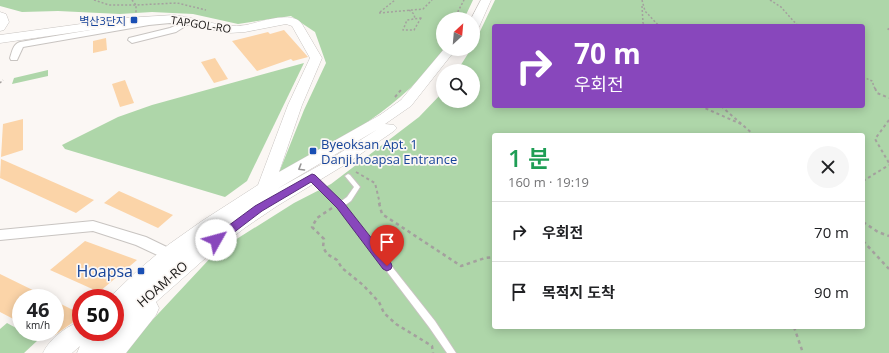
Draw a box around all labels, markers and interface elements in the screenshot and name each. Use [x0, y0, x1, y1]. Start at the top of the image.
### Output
street label: TAPGOL-RO [170, 12, 232, 36]
north arrow [436, 12, 480, 56]
map controls [436, 12, 480, 108]
place label: 벽산3단지 [79, 13, 126, 28]
marker: 벽산3단지 [129, 15, 139, 25]
text: 70 m [574, 34, 641, 72]
icon: right [508, 40, 560, 92]
button: search [436, 64, 480, 108]
text: 우회전 [574, 72, 624, 96]
place label: Byeoksan Apt. 1 Danji.hoapsa Entrance [321, 135, 457, 168]
text: 1 분 [508, 141, 550, 174]
marker: Byeoksan Apt. 1 Danji.hoapsa Entrance [308, 146, 318, 156]
button: close [807, 146, 849, 188]
one-way arrow [298, 164, 305, 171]
text: 160 m · 19:19 [508, 173, 589, 191]
position arrow [195, 219, 237, 261]
icon: right [508, 221, 530, 243]
text: 우회전 [542, 222, 583, 242]
text: 70 m [814, 222, 849, 242]
pin [370, 225, 404, 266]
icon: arrive [376, 231, 398, 253]
street label: HOAM-RO [133, 257, 191, 311]
place label: Hoapsa [76, 260, 133, 282]
marker: Hoapsa [136, 266, 146, 276]
icon: arrive [508, 281, 530, 303]
text: 목적지 도착 [542, 282, 615, 302]
text: 90 m [814, 282, 849, 302]
speed limit sign: 50 [72, 289, 124, 341]
text: 46 [27, 296, 49, 323]
text: km/h [26, 318, 50, 332]

